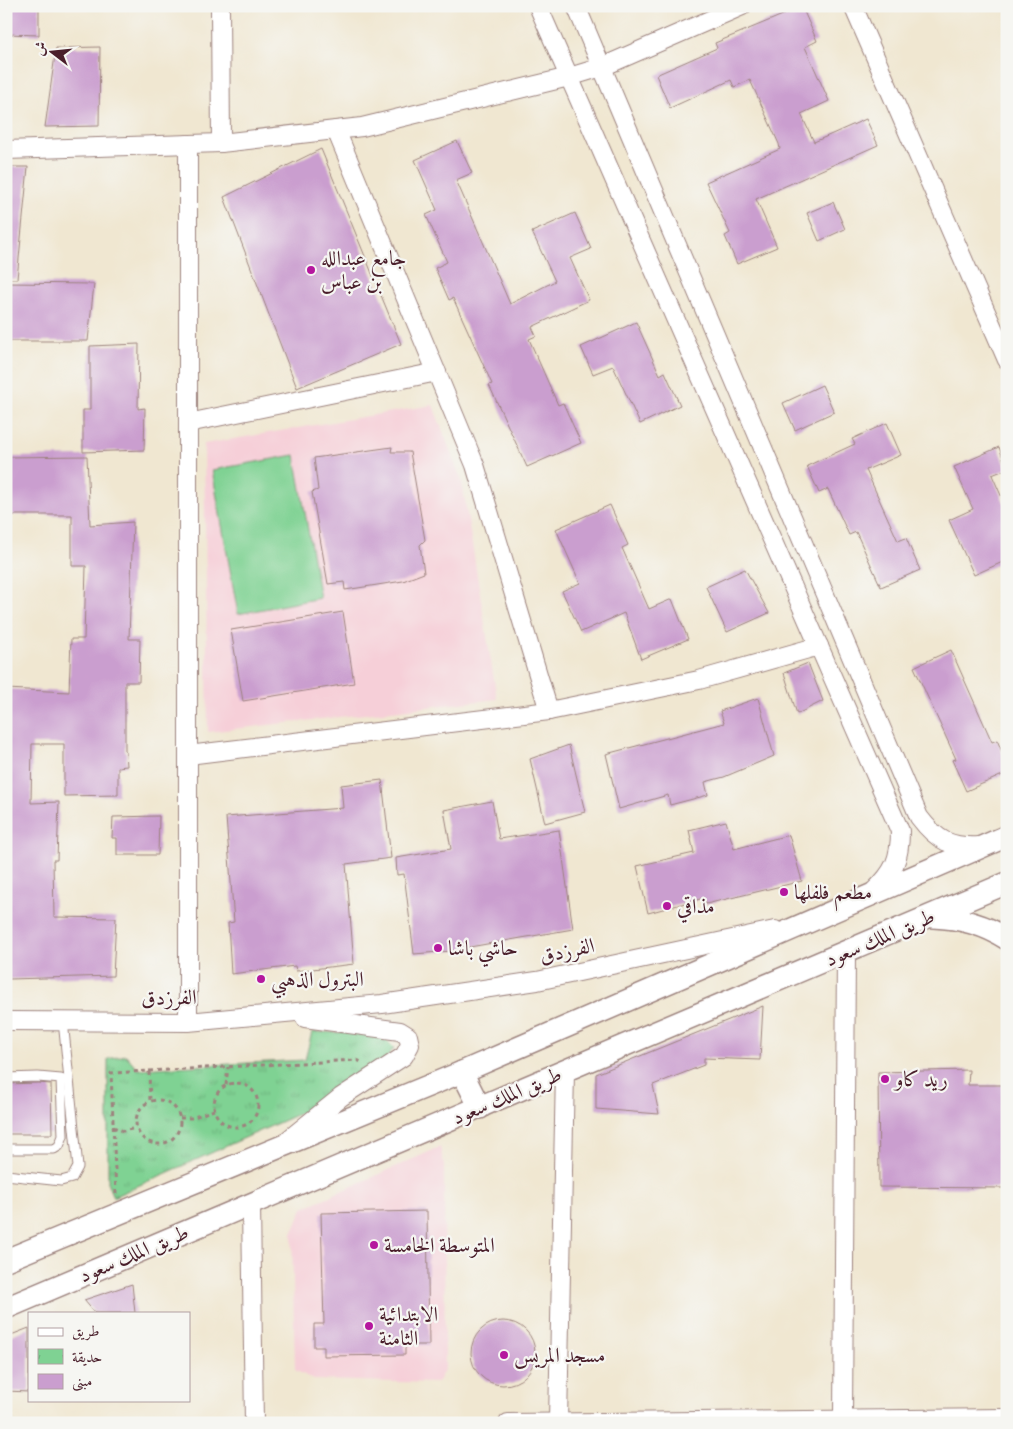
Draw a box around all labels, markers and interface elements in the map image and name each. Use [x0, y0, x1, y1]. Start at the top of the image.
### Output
north arrow [28, 28, 78, 78]
text: ش [30, 39, 50, 58]
place label: جامع عبدالله بن عباس [321, 245, 406, 296]
marker: جامع عبدالله بن عباس [305, 264, 317, 276]
place label: مطعم فلفلها [794, 879, 872, 912]
marker: مطعم فلفلها [778, 886, 790, 898]
place label: مذاقي [677, 893, 715, 923]
marker: مذاقي [661, 900, 673, 912]
street label: طريق الملك سعود [821, 903, 939, 973]
street label: الفرزدق [537, 932, 597, 970]
place label: حاشي باشا [448, 935, 518, 968]
marker: حاشي باشا [432, 942, 444, 954]
place label: البترول الذهبي [271, 966, 364, 999]
marker: البترول الذهبي [255, 973, 267, 985]
street label: الفرزدق [141, 984, 197, 1012]
street label: طريق الملك سعود [448, 1061, 566, 1131]
place label: ريد كاو [893, 1066, 948, 1093]
marker: ريد كاو [879, 1073, 891, 1085]
street label: طريق الملك سعود [75, 1219, 193, 1289]
place label: المتوسطة الخامسة [384, 1232, 495, 1259]
marker: المتوسطة الخامسة [368, 1239, 380, 1251]
place label: الابتدائية الثامنة [379, 1301, 438, 1352]
legend [28, 1312, 190, 1402]
marker: الابتدائية الثامنة [363, 1320, 375, 1332]
text: طريق [72, 1322, 99, 1341]
place label: مسجد المريس [514, 1342, 605, 1369]
text: حديقة [72, 1348, 102, 1367]
marker: مسجد المريس [498, 1349, 510, 1361]
text: مبنى [72, 1372, 92, 1392]

